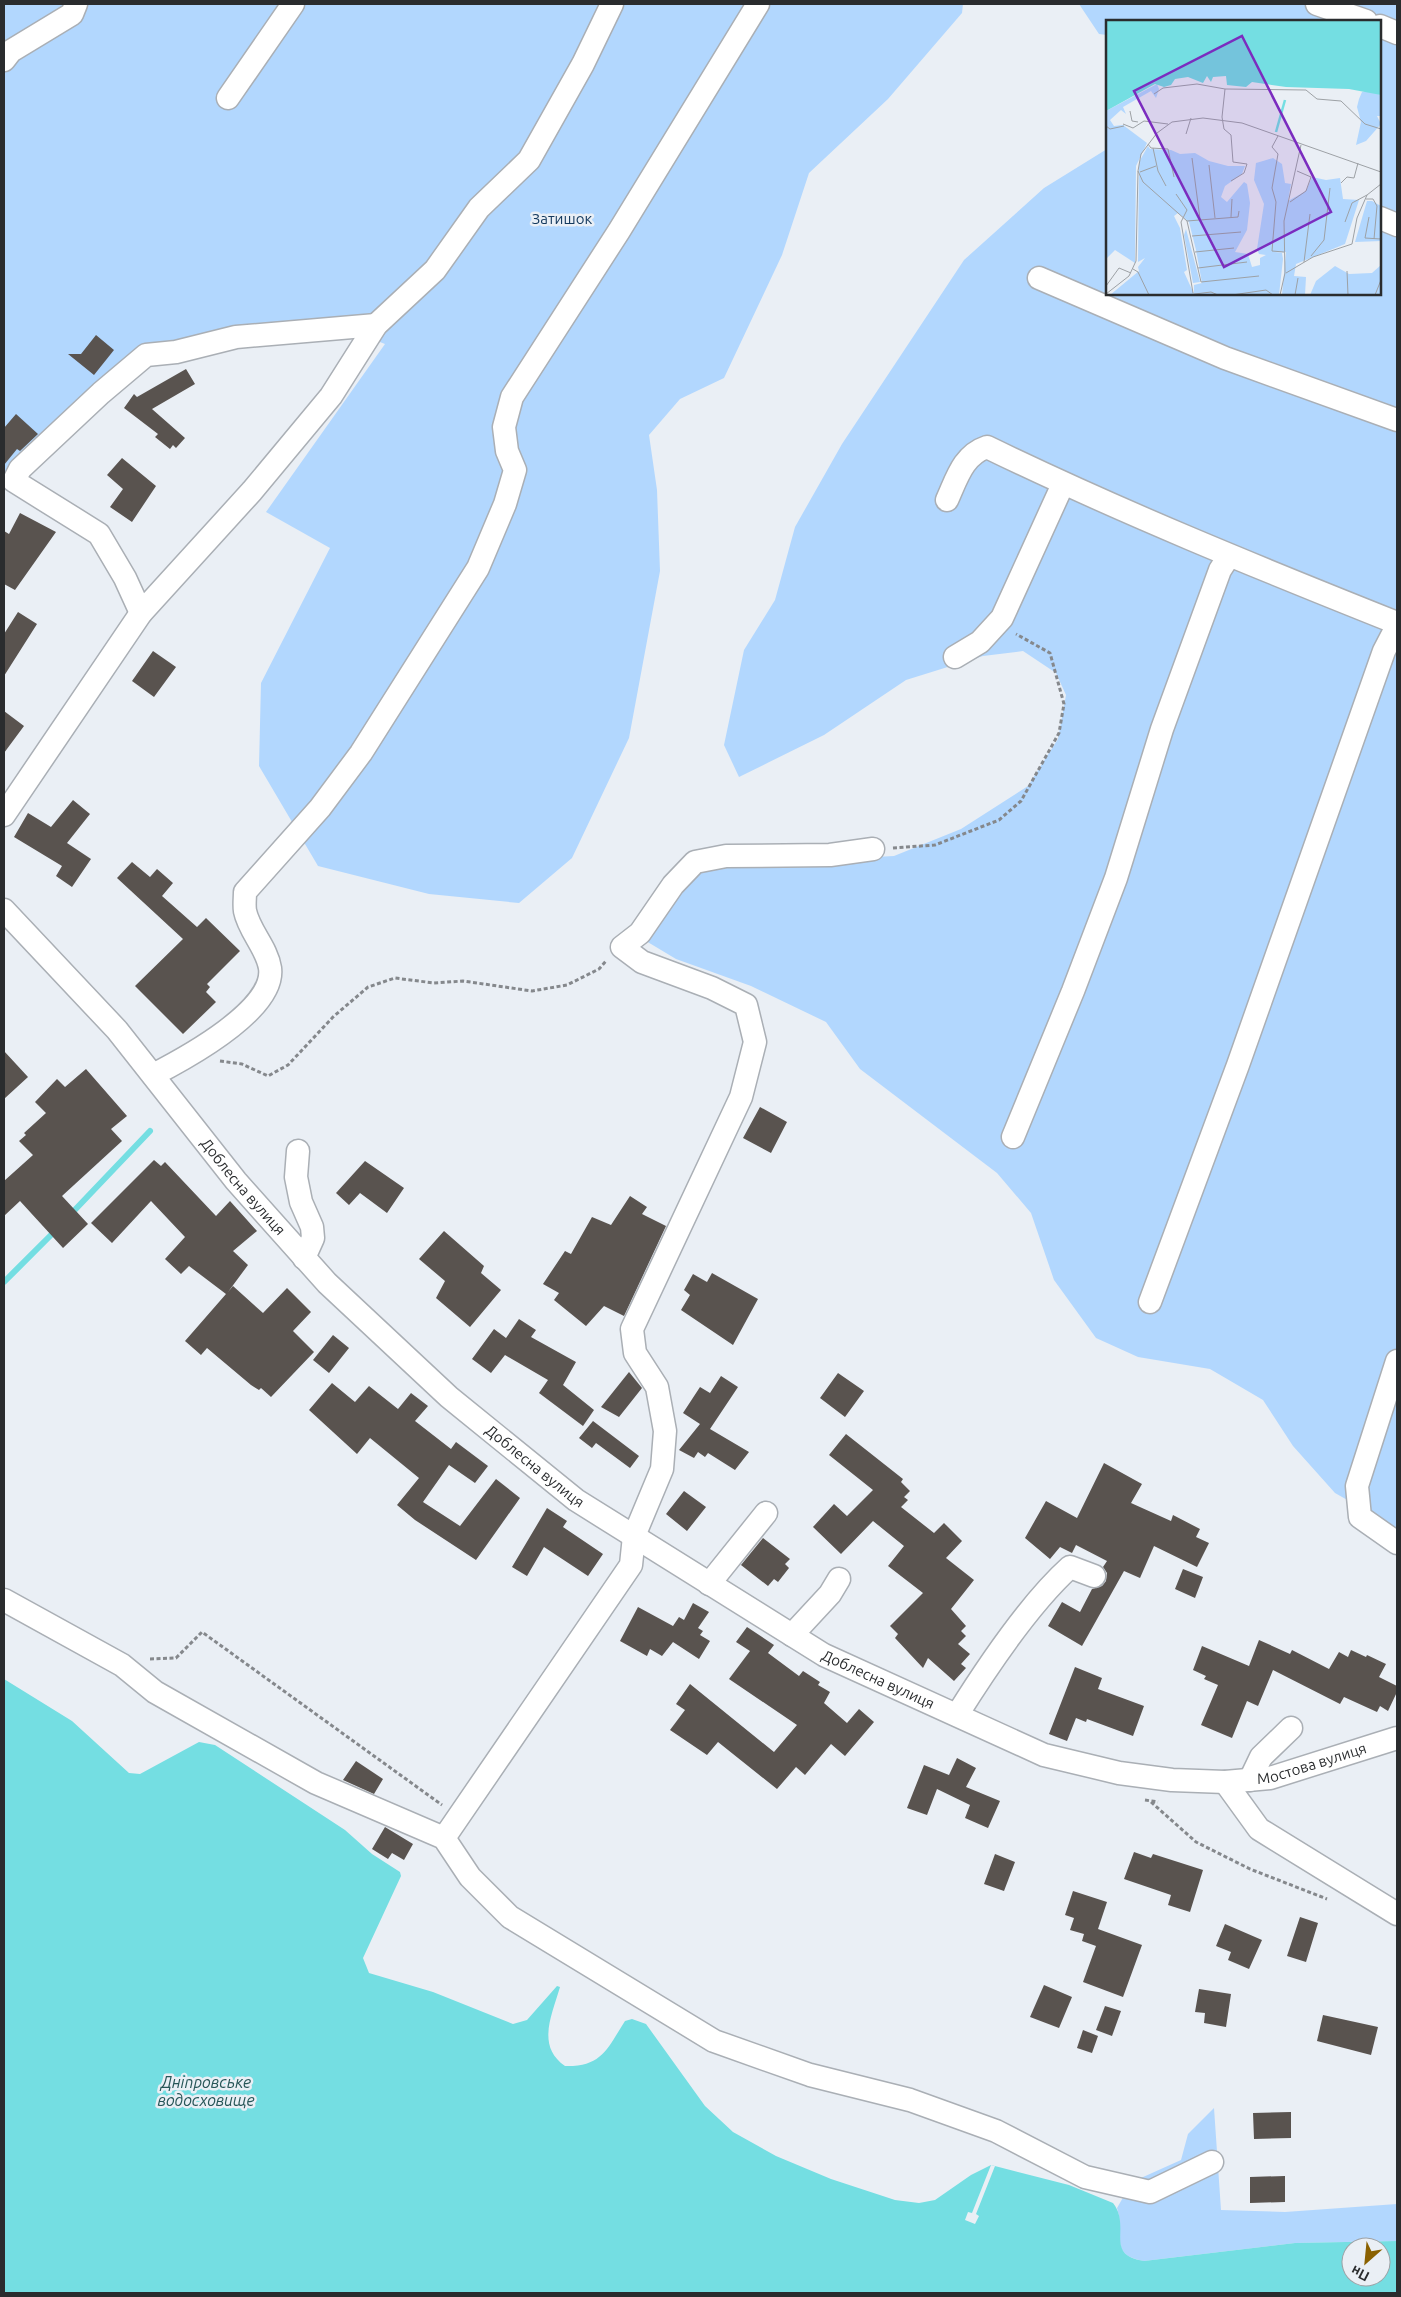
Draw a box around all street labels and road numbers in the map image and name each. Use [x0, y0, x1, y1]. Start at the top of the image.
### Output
street label: Доблесна вулиця [198, 1135, 289, 1238]
street label: Доблесна вулиця [482, 1421, 587, 1511]
street label: Доблесна вулиця [819, 1646, 937, 1712]
street label: Мостова вулиця [1256, 1739, 1368, 1787]

